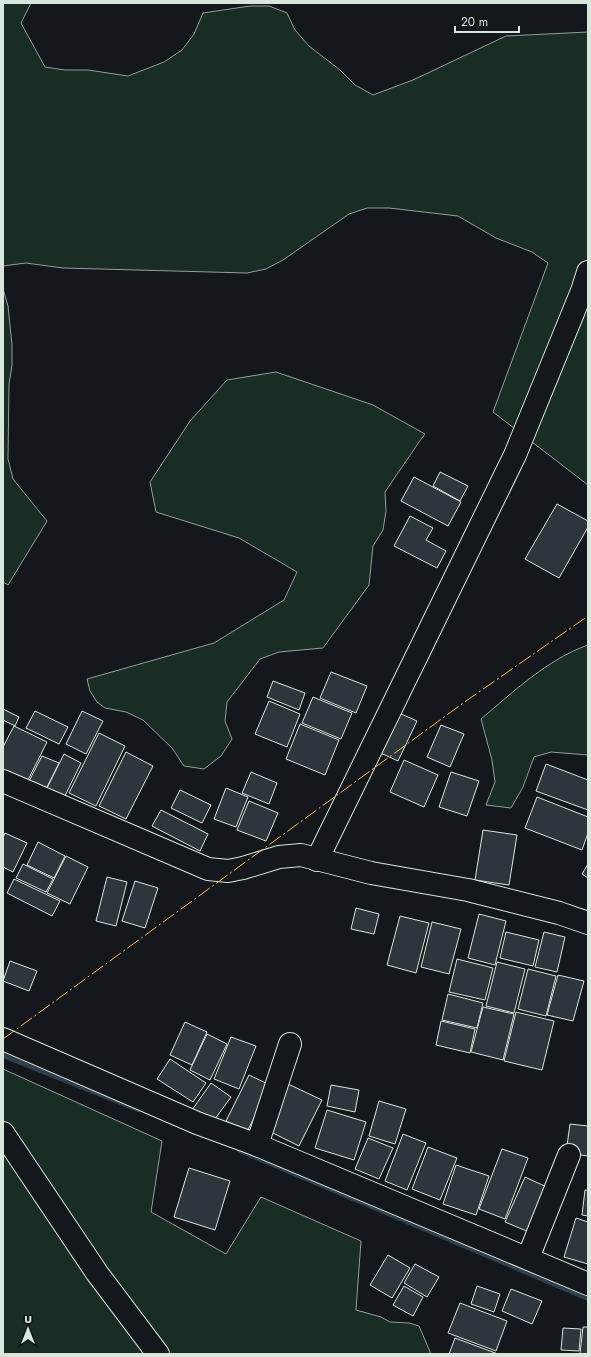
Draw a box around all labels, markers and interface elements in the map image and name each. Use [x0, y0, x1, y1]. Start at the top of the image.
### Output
scale bar [455, 8, 519, 34]
text: 20 m [461, 13, 488, 31]
north arrow [8, 1309, 48, 1349]
text: U [24, 1311, 32, 1327]

